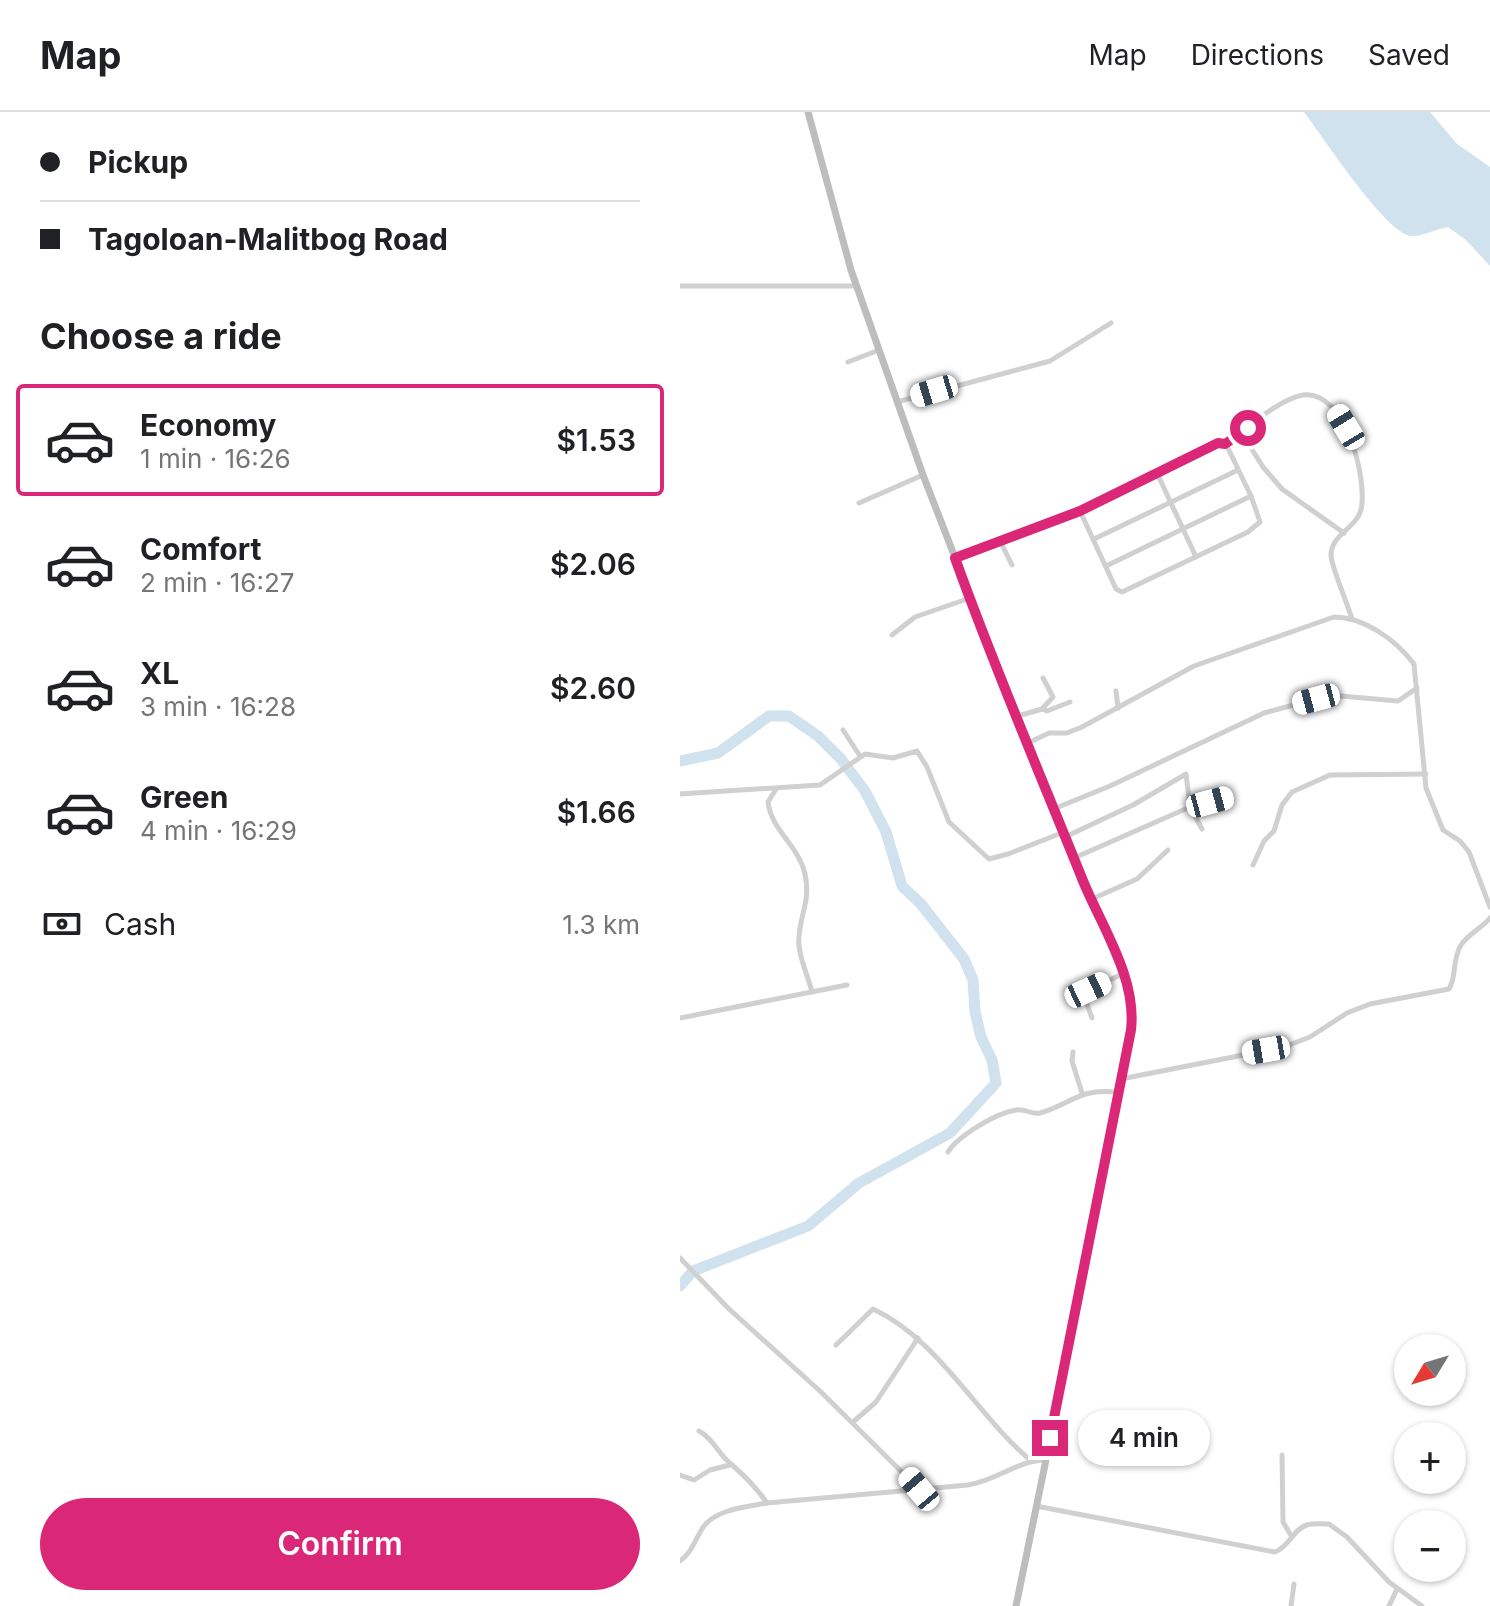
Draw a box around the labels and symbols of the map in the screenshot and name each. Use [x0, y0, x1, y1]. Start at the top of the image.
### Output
car [908, 373, 960, 409]
car [1323, 400, 1369, 454]
route start [1230, 410, 1266, 446]
car [1290, 681, 1342, 717]
car [1184, 784, 1236, 820]
car [1061, 969, 1115, 1011]
car [1240, 1034, 1292, 1066]
north arrow [1394, 1334, 1466, 1406]
callout: 4 min [1078, 1410, 1210, 1466]
route end [1032, 1420, 1068, 1456]
car [894, 1463, 944, 1515]

